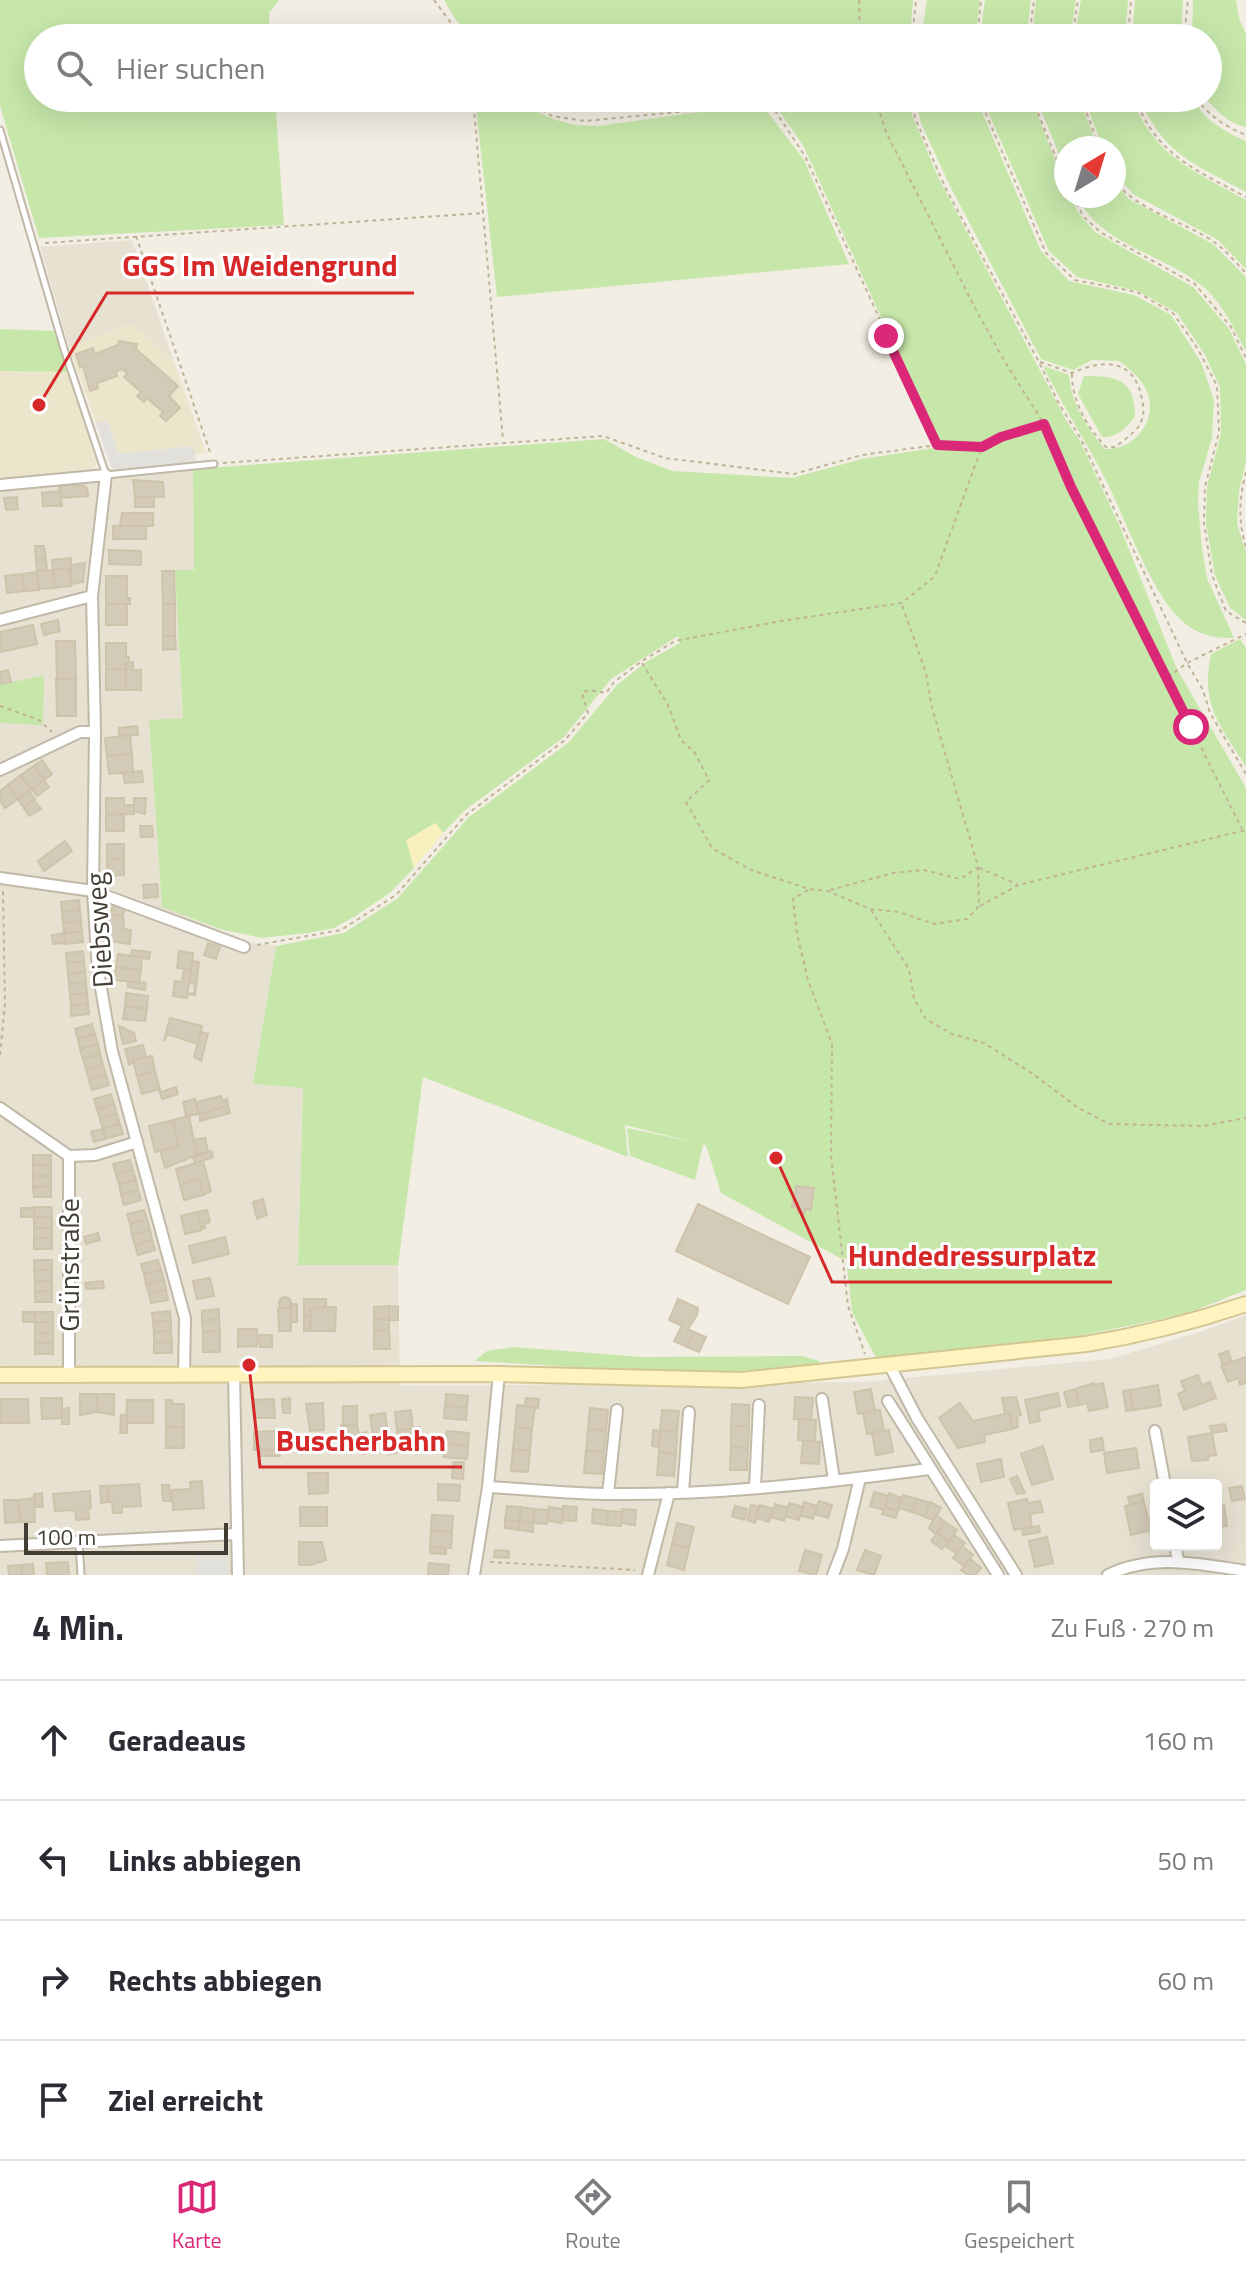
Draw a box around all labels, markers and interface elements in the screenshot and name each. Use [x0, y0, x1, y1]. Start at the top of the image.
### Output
search box [24, 24, 1222, 112]
text: Hier suchen [116, 45, 265, 91]
icon: search [52, 46, 96, 90]
north arrow [1054, 136, 1126, 208]
callout: GGS Im Weidengrund [107, 239, 414, 293]
text: GGS Im Weidengrund [122, 242, 398, 288]
route end [868, 318, 904, 354]
route start [1173, 709, 1209, 745]
street label: Diebsweg [73, 871, 124, 989]
street label: Grünstraße [47, 1198, 90, 1332]
callout: Hundedressurplatz [832, 1228, 1112, 1282]
text: Hundedressurplatz [848, 1232, 1096, 1278]
callout: Buscherbahn [260, 1413, 462, 1467]
text: Buscherbahn [276, 1417, 446, 1463]
map controls [1150, 1479, 1222, 1551]
button: layers [1150, 1479, 1222, 1551]
scale bar [24, 1519, 228, 1555]
text: 100 m [36, 1520, 96, 1554]
text: 4 Min. [32, 1601, 124, 1653]
text: Zu Fuß · 270 m [1051, 1608, 1214, 1647]
text: Geradeaus [108, 1717, 246, 1763]
icon: ahead [32, 1718, 76, 1762]
text: 160 m [1143, 1721, 1214, 1760]
text: Links abbiegen [108, 1837, 302, 1883]
icon: left [32, 1838, 76, 1882]
text: 50 m [1157, 1841, 1214, 1880]
text: Rechts abbiegen [108, 1957, 322, 2003]
icon: right [32, 1958, 76, 2002]
text: 60 m [1157, 1961, 1214, 2000]
text: Ziel erreicht [108, 2077, 263, 2123]
icon: arrive [32, 2078, 76, 2122]
tab: Karte [172, 2175, 222, 2257]
tab: Route [565, 2175, 621, 2257]
tab: Gespeichert [964, 2175, 1074, 2257]

